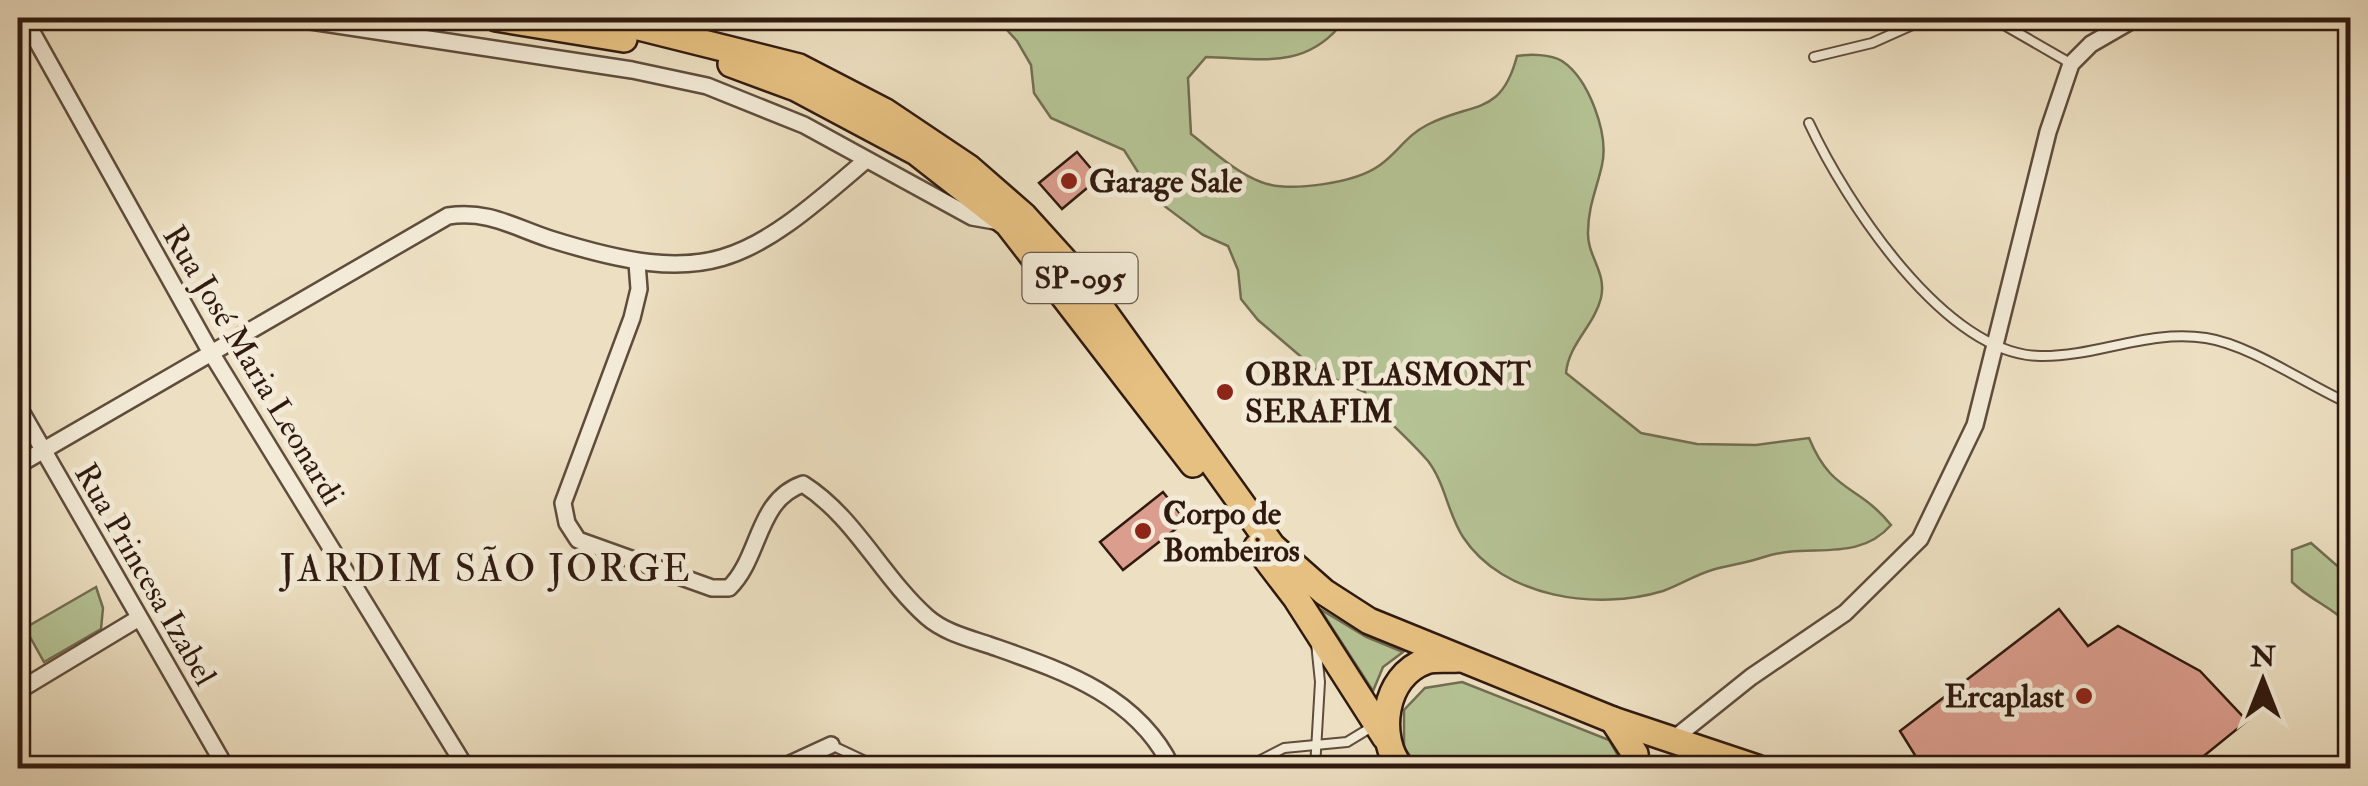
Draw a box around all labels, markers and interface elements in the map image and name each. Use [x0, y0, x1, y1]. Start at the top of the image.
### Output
place label: Garage Sale [1089, 162, 1243, 202]
marker: Garage Sale [1058, 170, 1080, 192]
street label: Rua José Maria Leonardi [154, 218, 353, 513]
road number: SP-095 [1022, 253, 1138, 303]
place label: OBRA PLASMONT SERAFIM [1245, 355, 1531, 432]
marker: OBRA PLASMONT SERAFIM [1214, 381, 1236, 403]
street label: Rua Princesa Izabel [65, 456, 225, 693]
place label: Corpo de Bombeiros [1163, 494, 1300, 571]
marker: Corpo de Bombeiros [1132, 520, 1154, 542]
district label: JARDIM SÃO JORGE [279, 545, 692, 593]
north arrow [2213, 631, 2313, 731]
text: N [2249, 640, 2276, 675]
place label: Ercaplast [1944, 677, 2065, 717]
marker: Ercaplast [2073, 685, 2095, 707]

